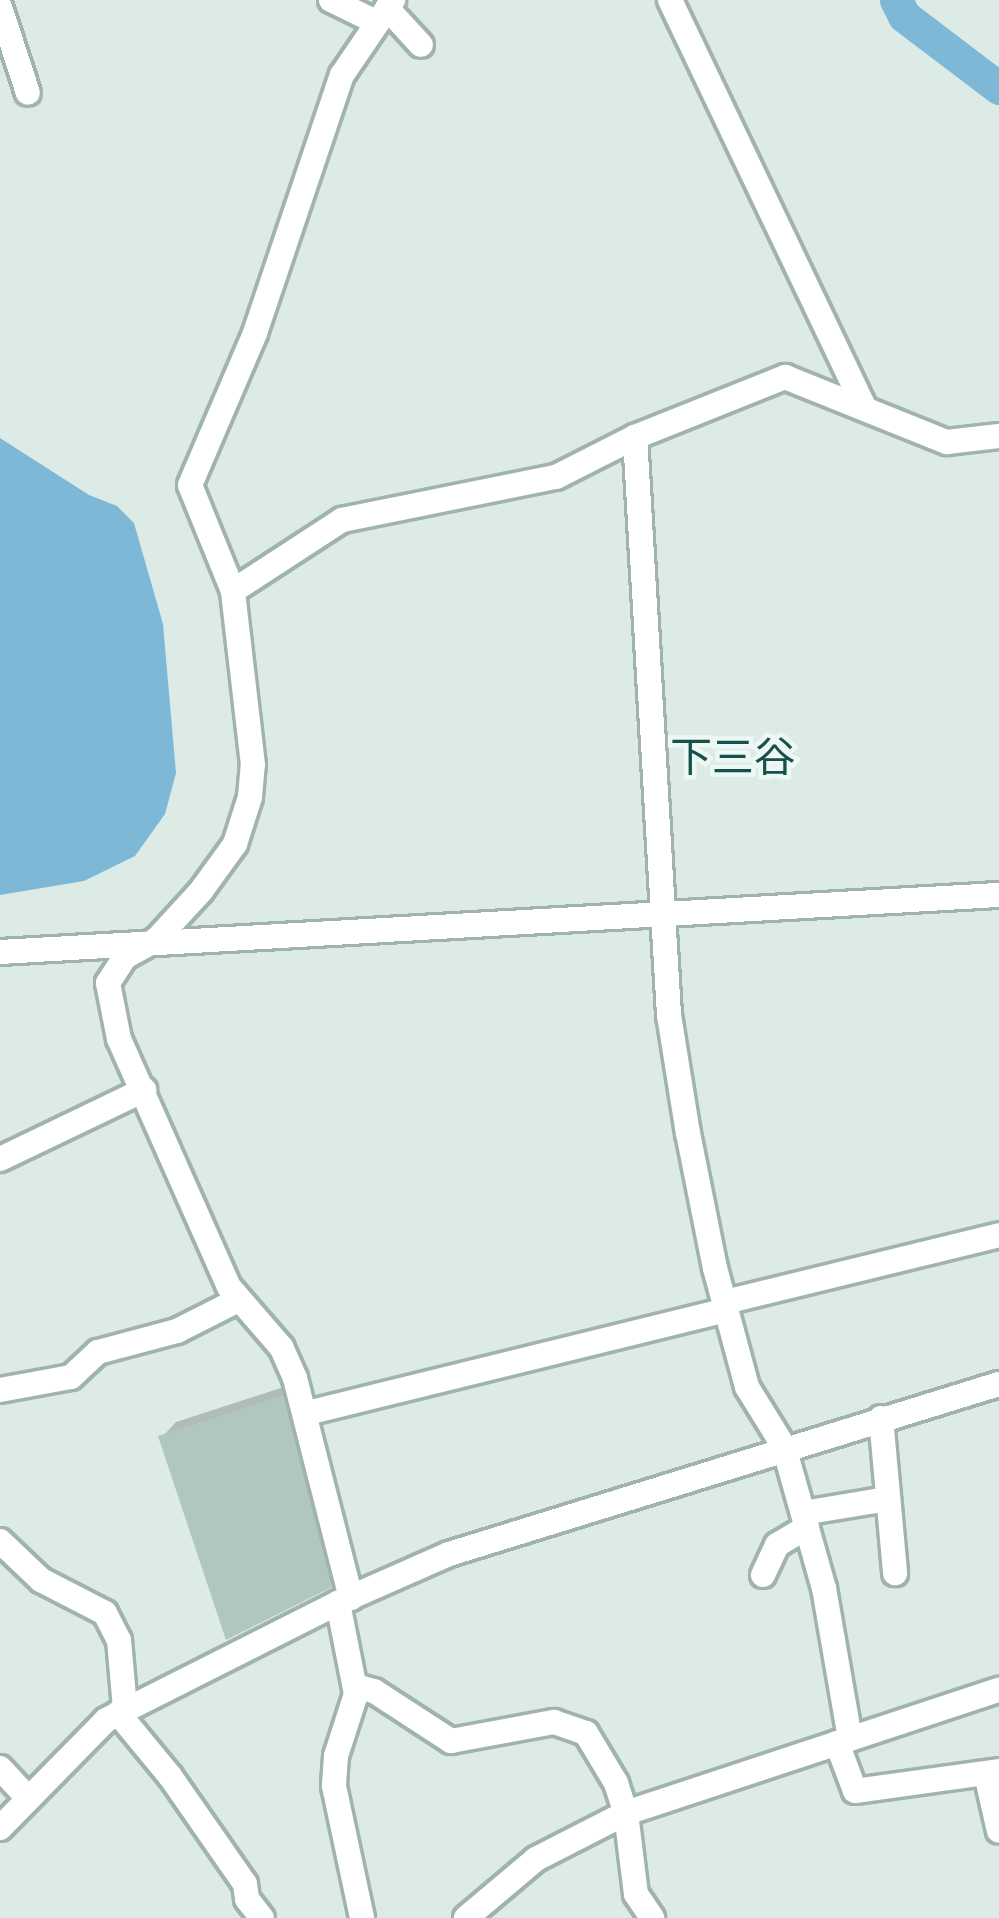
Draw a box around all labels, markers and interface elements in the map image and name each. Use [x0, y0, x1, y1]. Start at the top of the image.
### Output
district label: 下三谷 [670, 734, 796, 784]

